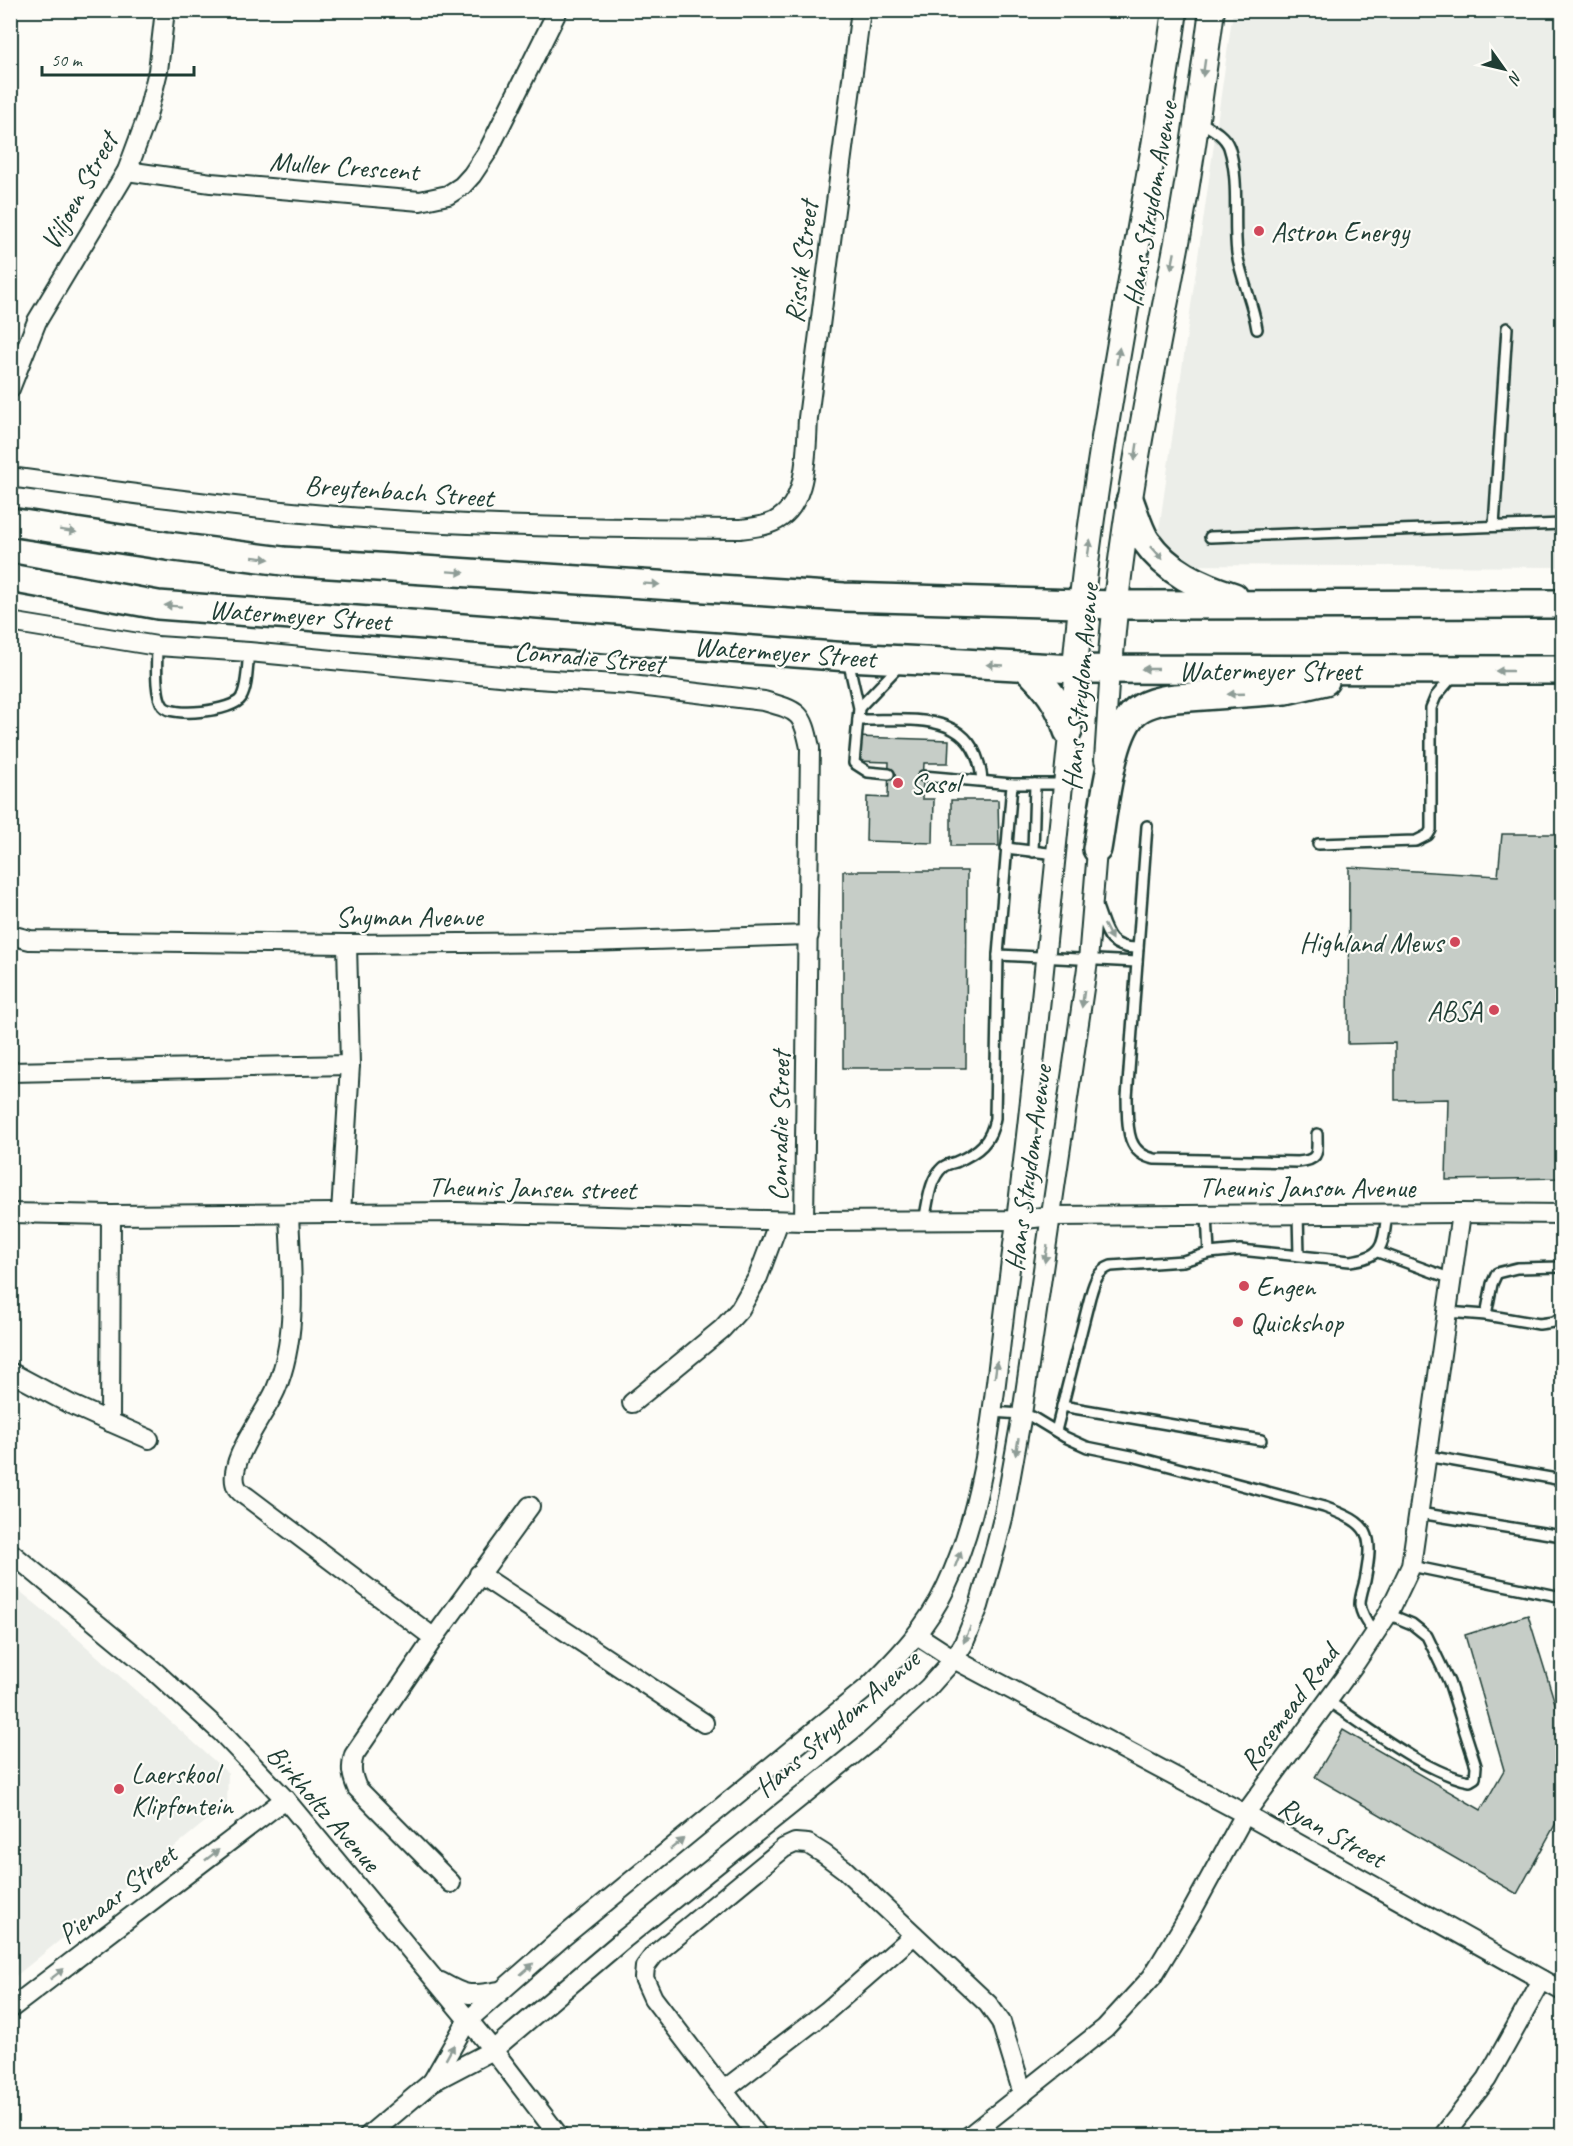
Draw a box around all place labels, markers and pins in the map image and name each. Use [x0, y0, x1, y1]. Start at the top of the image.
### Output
place label: Astron Energy [1271, 214, 1411, 249]
marker: Astron Energy [1252, 224, 1266, 238]
place label: Sasol [910, 766, 965, 801]
marker: Sasol [891, 776, 905, 790]
place label: Highland Mews [1299, 925, 1445, 960]
marker: Highland Mews [1448, 935, 1462, 949]
place label: ABSA [1427, 993, 1483, 1028]
marker: ABSA [1487, 1003, 1501, 1017]
place label: Engen [1256, 1269, 1316, 1304]
marker: Engen [1237, 1279, 1251, 1293]
place label: Quickshop [1250, 1305, 1344, 1340]
marker: Quickshop [1231, 1315, 1245, 1329]
place label: Laerskool Klipfontein [131, 1756, 234, 1823]
marker: Laerskool Klipfontein [112, 1782, 126, 1796]

